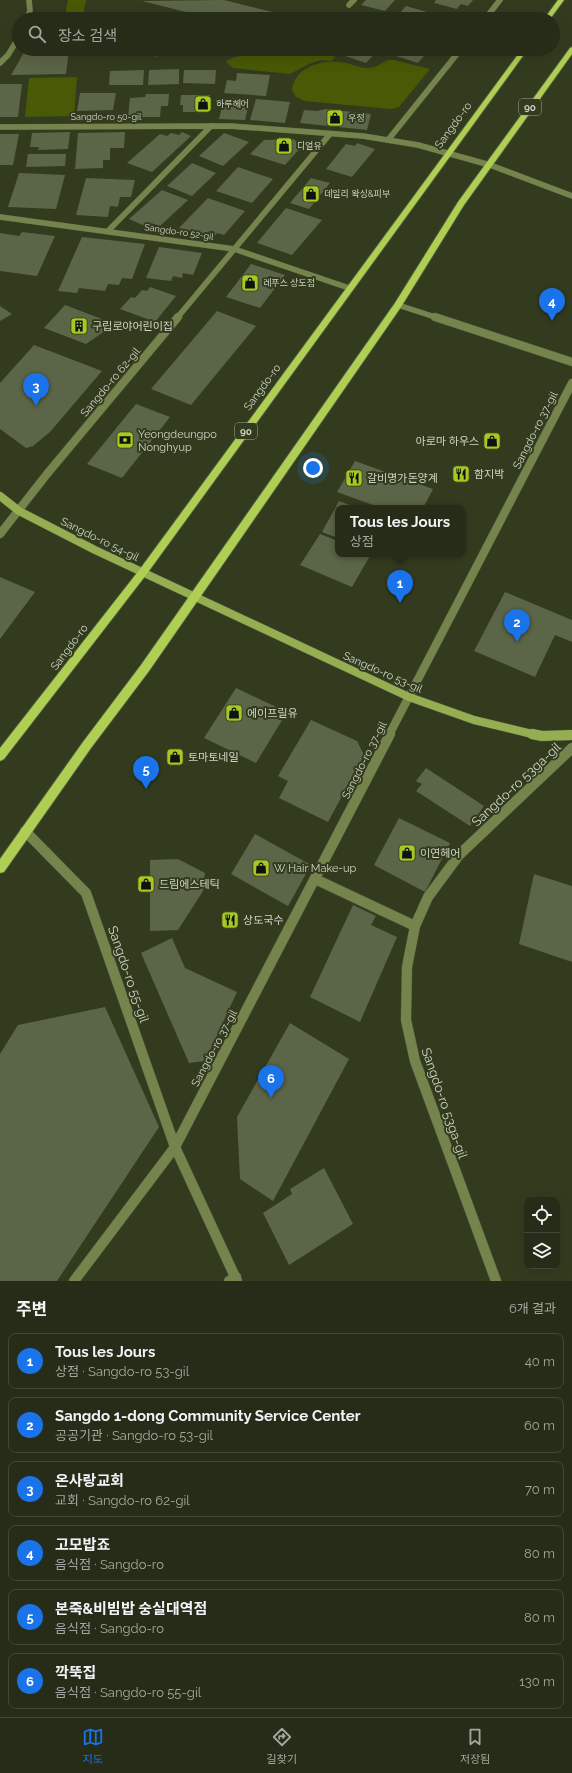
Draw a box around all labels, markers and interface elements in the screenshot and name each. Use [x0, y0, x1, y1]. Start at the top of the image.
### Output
search box [12, 12, 560, 56]
icon: search [26, 23, 48, 45]
text: 장소 검색 [58, 27, 117, 45]
shop icon: 하루헤어 [193, 94, 213, 114]
place label: 하루헤어 [216, 99, 249, 109]
street label: Sangdo-ro [432, 99, 475, 151]
road number: 90 [519, 99, 541, 115]
shop icon: 우정 [325, 108, 345, 128]
street label: Sangdo-ro 50-gil [71, 112, 142, 122]
place label: 우정 [348, 113, 365, 123]
shop icon: 디얼유 [274, 136, 294, 156]
place label: 디얼유 [297, 141, 322, 151]
shop icon: 데일리 왁싱&피부 [301, 184, 321, 204]
place label: 데일리 왁싱&피부 [324, 189, 390, 199]
street label: Sangdo-ro 52-gil [144, 222, 215, 242]
shop icon: 레푸스 상도점 [240, 273, 260, 293]
place label: 레푸스 상도점 [263, 278, 315, 288]
pin: 4 [539, 288, 565, 321]
building icon: 구립로야어린이집 [69, 316, 89, 336]
place label: 구립로야어린이집 [92, 320, 173, 333]
street label: Sangdo-ro 62-gil [78, 345, 143, 419]
street label: Sangdo-ro [241, 361, 284, 413]
pin: 3 [23, 373, 49, 406]
street label: Sangdo-ro 37-gil [510, 389, 561, 471]
road number: 90 [235, 423, 257, 439]
place label: Yeongdeungpo Nonghyup [138, 428, 217, 454]
bank icon: Yeongdeungpo Nonghyup [115, 430, 135, 450]
shop icon: 아로마 하우스 [482, 431, 502, 451]
place label: 아로마 하우스 [415, 435, 479, 448]
your location [303, 458, 323, 478]
restaurant icon: 함지박 [451, 464, 471, 484]
restaurant icon: 갈비명가돈양계 [344, 468, 364, 488]
place label: 함지박 [474, 468, 504, 481]
place label: 갈비명가돈양계 [367, 472, 438, 485]
popup [335, 505, 465, 557]
text: Tous les Jours [350, 513, 450, 531]
street label: Sangdo-ro 54-gil [58, 515, 141, 564]
text: 상점 [350, 534, 374, 549]
pin: 1 [387, 570, 413, 603]
pin: 2 [504, 609, 530, 642]
street label: Sangdo-ro [48, 621, 91, 673]
street label: Sangdo-ro 53-gil [341, 649, 425, 696]
shop icon: 에이프릴유 [224, 703, 244, 723]
place label: 에이프릴유 [247, 707, 298, 720]
street label: Sangdo-ro 37-gil [339, 719, 390, 801]
street label: Sangdo-ro 53ga-gil [469, 739, 564, 830]
shop icon: 토마토네일 [165, 747, 185, 767]
place label: 토마토네일 [188, 751, 239, 764]
pin: 5 [133, 756, 159, 789]
shop icon: 이연헤어 [397, 843, 417, 863]
place label: 이연헤어 [420, 847, 460, 860]
shop icon: W Hair Make-up [251, 858, 271, 878]
place label: W Hair Make-up [274, 862, 357, 875]
shop icon: 드림에스테틱 [136, 874, 156, 894]
place label: 드림에스테틱 [159, 878, 220, 891]
restaurant icon: 상도국수 [220, 910, 240, 930]
place label: 상도국수 [243, 914, 283, 927]
street label: Sangdo-ro 55-gil [105, 924, 152, 1025]
street label: Sangdo-ro 37-gil [189, 1008, 240, 1089]
street label: Sangdo-ro 53ga-gil [418, 1046, 471, 1161]
pin: 6 [258, 1065, 284, 1098]
map controls [524, 1197, 560, 1269]
button: locate [524, 1197, 560, 1233]
button: layers [524, 1233, 560, 1269]
text: 주변 [16, 1299, 47, 1319]
text: 6개 결과 [509, 1301, 556, 1316]
text: Tous les Jours [55, 1343, 155, 1361]
text: 1 [27, 1354, 33, 1369]
text: 40 m [525, 1354, 555, 1369]
text: 상점 · Sangdo-ro 53-gil [55, 1364, 189, 1379]
text: Sangdo 1-dong Community Service Center [55, 1407, 361, 1425]
text: 2 [26, 1418, 34, 1433]
text: 60 m [524, 1418, 555, 1433]
text: 공공기관 · Sangdo-ro 53-gil [55, 1428, 213, 1443]
text: 온사랑교회 [55, 1472, 124, 1490]
text: 3 [26, 1482, 34, 1497]
text: 70 m [525, 1482, 555, 1497]
text: 교회 · Sangdo-ro 62-gil [55, 1493, 190, 1508]
text: 고모밥죠 [55, 1536, 110, 1554]
text: 4 [26, 1546, 34, 1561]
text: 80 m [524, 1546, 555, 1561]
text: 음식점 · Sangdo-ro [55, 1557, 164, 1572]
text: 본죽&비빔밥 숭실대역점 [55, 1600, 207, 1618]
text: 5 [26, 1610, 34, 1625]
text: 80 m [524, 1610, 555, 1625]
text: 음식점 · Sangdo-ro [55, 1621, 164, 1636]
text: 깍뚝집 [55, 1664, 96, 1682]
text: 6 [26, 1674, 34, 1689]
text: 130 m [519, 1674, 555, 1689]
text: 음식점 · Sangdo-ro 55-gil [55, 1685, 201, 1700]
tab: 지도 [82, 1726, 104, 1766]
tab: 길찾기 [267, 1726, 297, 1766]
tab: 저장됨 [460, 1726, 490, 1766]

